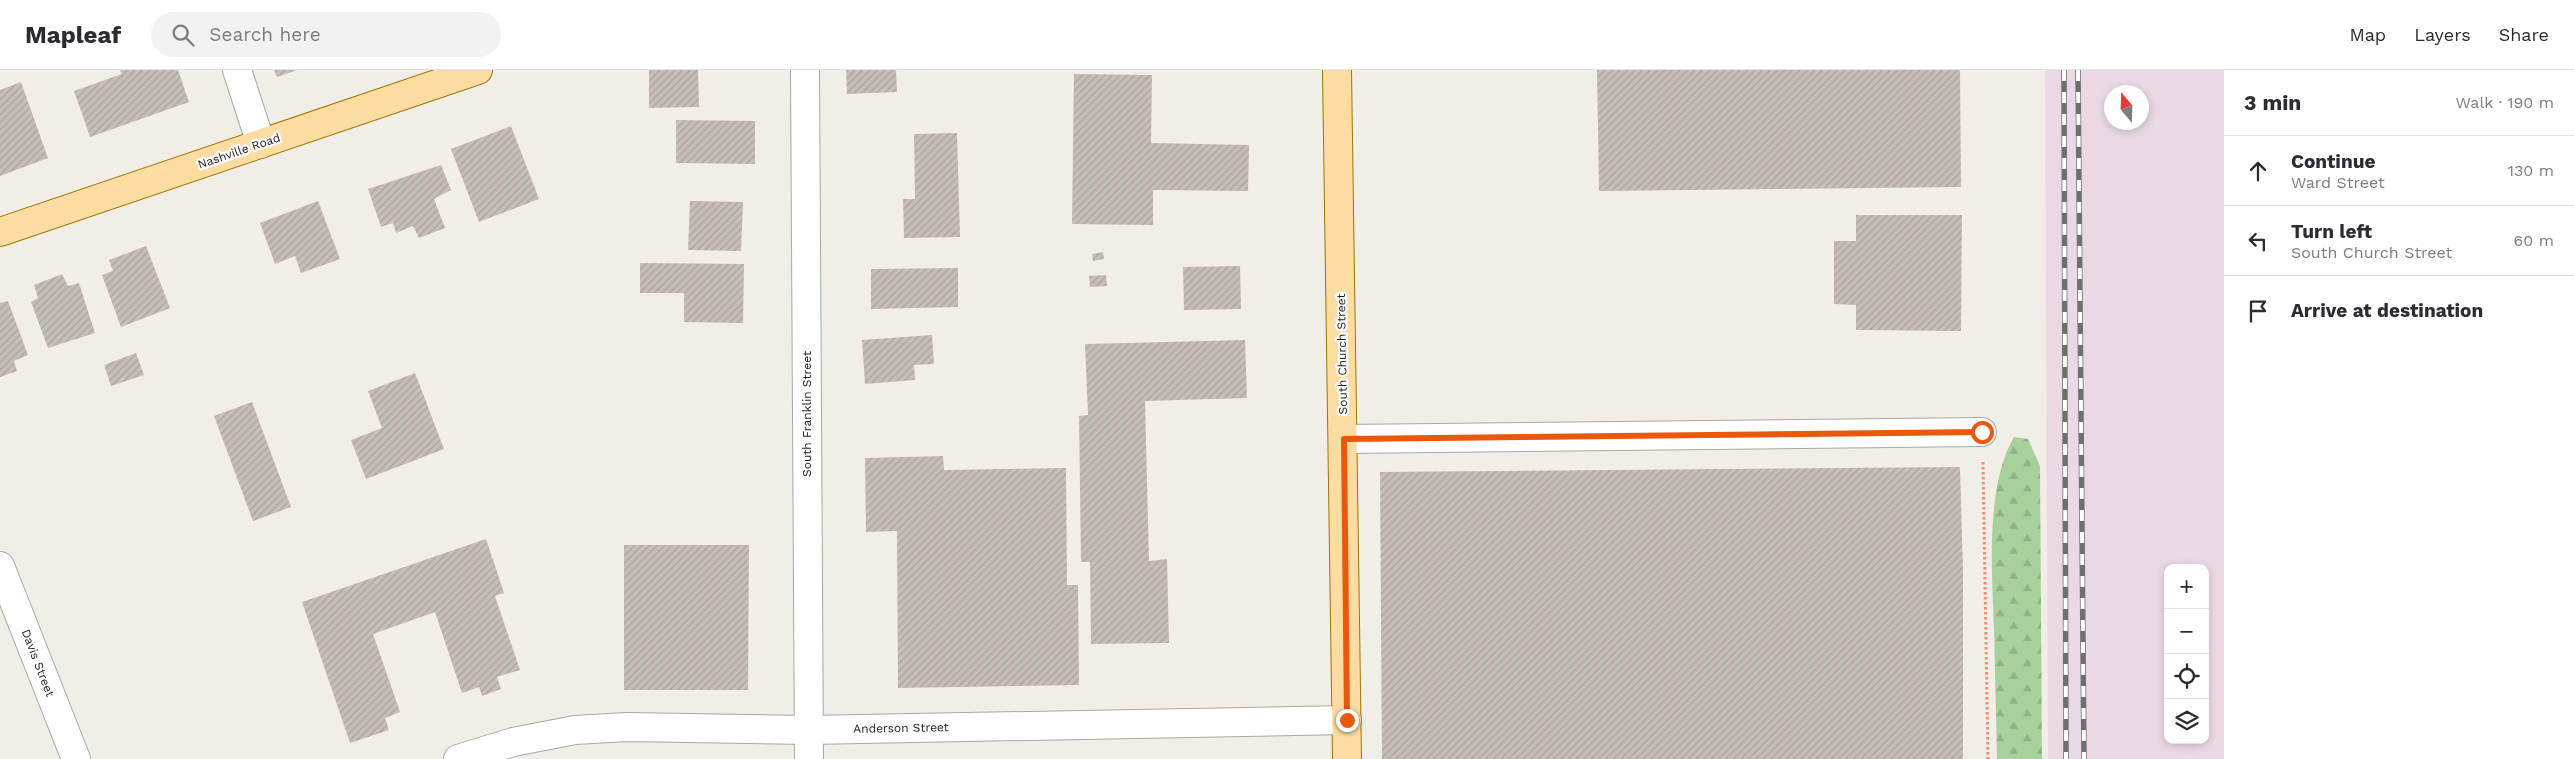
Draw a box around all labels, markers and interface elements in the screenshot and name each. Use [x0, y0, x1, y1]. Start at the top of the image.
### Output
search box [151, 12, 501, 57]
text: Mapleaf [25, 21, 121, 49]
icon: search [169, 21, 197, 49]
text: Search here [209, 23, 321, 46]
text: Map [2349, 24, 2386, 45]
text: Layers [2414, 24, 2471, 45]
text: Share [2499, 24, 2549, 45]
north arrow [2104, 85, 2149, 130]
text: 3 min [2244, 90, 2301, 115]
text: Walk · 190 m [2456, 93, 2554, 112]
street label: Nashville Road [196, 130, 282, 172]
text: Continue [2291, 150, 2375, 173]
icon: ahead [2244, 157, 2272, 185]
text: 130 m [2508, 161, 2554, 180]
text: Ward Street [2291, 173, 2385, 192]
text: Turn left [2291, 220, 2372, 243]
icon: left [2244, 227, 2272, 255]
text: 60 m [2514, 231, 2554, 250]
text: South Church Street [2291, 243, 2452, 262]
street label: South Church Street [1334, 293, 1350, 415]
icon: arrive [2244, 297, 2272, 325]
text: Arrive at destination [2291, 299, 2483, 322]
street label: South Franklin Street [800, 351, 814, 477]
route start [1971, 421, 1994, 444]
map controls [2164, 564, 2209, 744]
button: + [2164, 564, 2209, 609]
button: − [2164, 609, 2209, 654]
street label: Davis Street [19, 627, 57, 699]
button: locate [2164, 654, 2209, 699]
button: layers [2164, 699, 2209, 744]
route end [1336, 709, 1359, 732]
street label: Anderson Street [853, 720, 949, 736]

